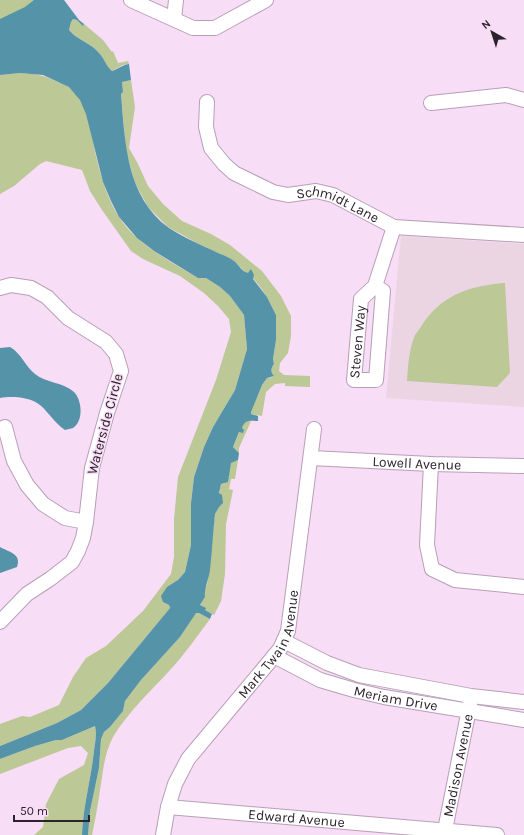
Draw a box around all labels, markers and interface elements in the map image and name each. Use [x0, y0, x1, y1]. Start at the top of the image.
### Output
north arrow [472, 12, 512, 52]
text: N [479, 17, 493, 32]
street label: Schmidt Lane [295, 182, 382, 226]
street label: Steven Way [346, 304, 369, 379]
street label: Waterside Circle [83, 372, 127, 476]
street label: Lowell Avenue [372, 453, 461, 473]
street label: Mark Twain Avenue [234, 589, 302, 701]
street label: Meriam Drive [352, 682, 439, 714]
street label: Madison Avenue [439, 712, 476, 819]
scale bar [14, 797, 89, 823]
text: 50 m [20, 804, 48, 818]
street label: Edward Avenue [248, 805, 346, 831]

